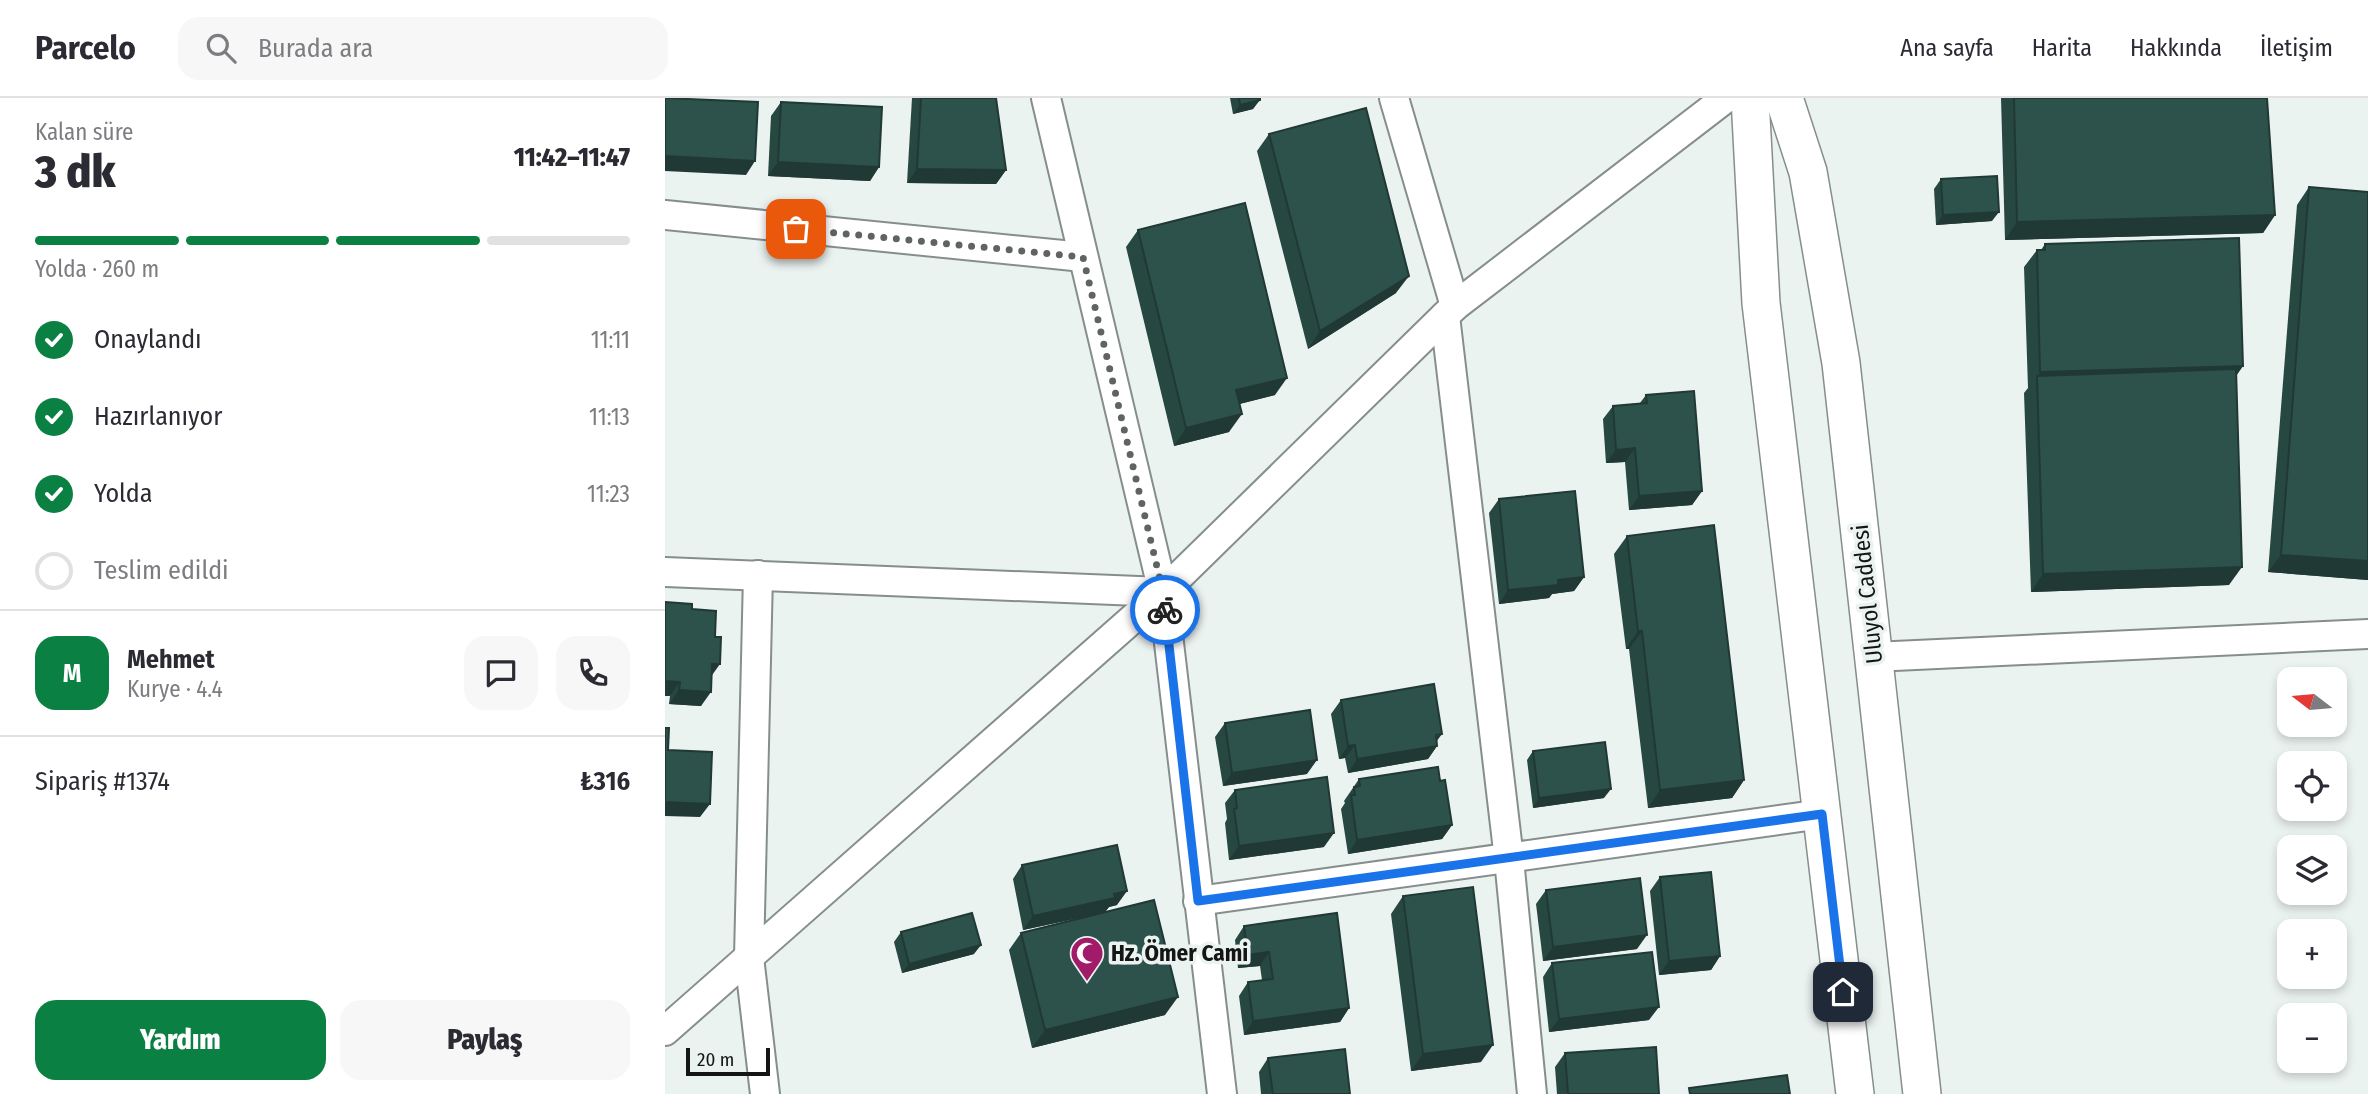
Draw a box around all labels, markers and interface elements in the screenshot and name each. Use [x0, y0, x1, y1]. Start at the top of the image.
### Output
search box [178, 17, 668, 80]
text: Parcelo [35, 28, 136, 68]
icon: search [202, 29, 240, 67]
text: Burada ara [258, 33, 373, 64]
text: Ana sayfa [1900, 34, 1994, 62]
text: Harita [2032, 34, 2092, 62]
text: Hakkında [2130, 34, 2222, 62]
text: İletişim [2260, 34, 2333, 62]
text: Kalan süre [35, 118, 133, 146]
text: 11:42–11:47 [514, 142, 630, 173]
text: 3 dk [35, 144, 115, 199]
pin [766, 199, 826, 259]
icon: bag [777, 210, 815, 248]
text: Yolda · 260 m [35, 255, 159, 283]
icon: check [35, 321, 73, 359]
text: Onaylandı [94, 324, 202, 355]
text: 11:11 [591, 326, 630, 354]
icon: check [35, 398, 73, 436]
text: Hazırlanıyor [94, 401, 222, 432]
text: 11:13 [589, 403, 630, 431]
icon: check [35, 475, 73, 513]
text: Yolda [94, 478, 153, 509]
text: 11:23 [587, 480, 630, 508]
street label: Uluyol Caddesi [1846, 523, 1888, 665]
text: Teslim edildi [94, 555, 229, 586]
courier [1130, 575, 1200, 645]
icon: bike [1146, 591, 1184, 629]
button: chat [464, 636, 538, 710]
button: phone [556, 636, 630, 710]
text: Mehmet [127, 644, 215, 675]
text: M [63, 658, 81, 689]
north arrow [2277, 667, 2347, 737]
map controls [2277, 667, 2347, 1073]
text: Kurye · 4.4 [127, 675, 223, 703]
button: locate [2277, 751, 2347, 821]
text: Sipariş #1374 [35, 766, 170, 797]
text: ₺316 [580, 766, 630, 797]
button: layers [2277, 835, 2347, 905]
button: + [2277, 919, 2347, 989]
mosque icon: Hz. Ömer Cami [1068, 934, 1106, 983]
place label: Hz. Ömer Cami [1111, 939, 1248, 967]
pin [1813, 962, 1873, 1022]
icon: home [1824, 973, 1862, 1011]
button: Yardım [35, 1000, 326, 1080]
button: Paylaş [340, 1000, 630, 1080]
button: − [2277, 1003, 2347, 1073]
scale bar [686, 1045, 770, 1077]
text: 20 m [697, 1048, 734, 1071]

